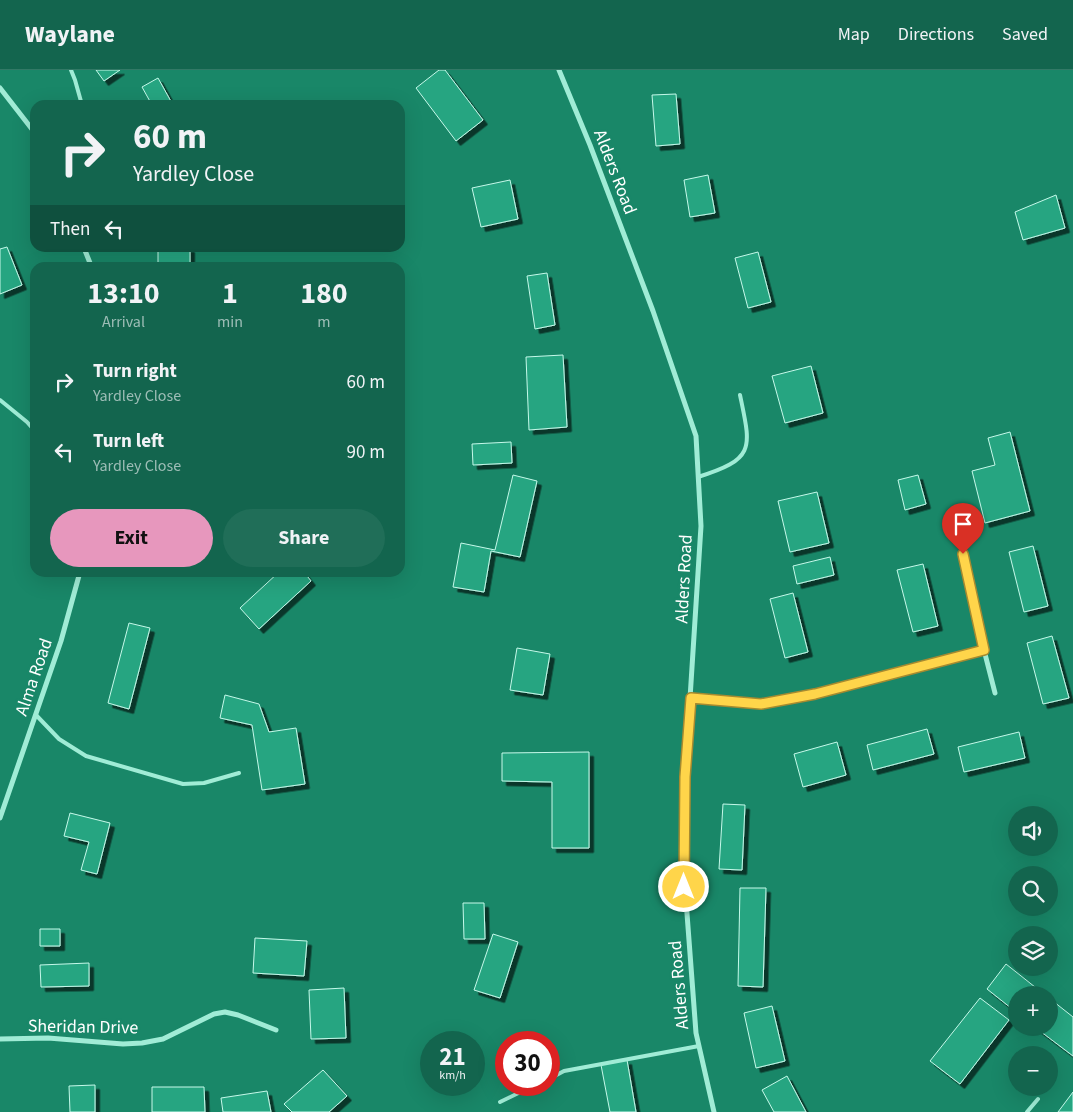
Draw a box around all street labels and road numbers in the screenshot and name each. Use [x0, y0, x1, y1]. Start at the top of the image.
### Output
street label: Alders Road [587, 126, 643, 218]
street label: Alders Road [669, 534, 699, 624]
street label: Alma Road [9, 635, 59, 719]
street label: Alders Road [663, 939, 695, 1031]
street label: Sheridan Drive [28, 1014, 139, 1040]

